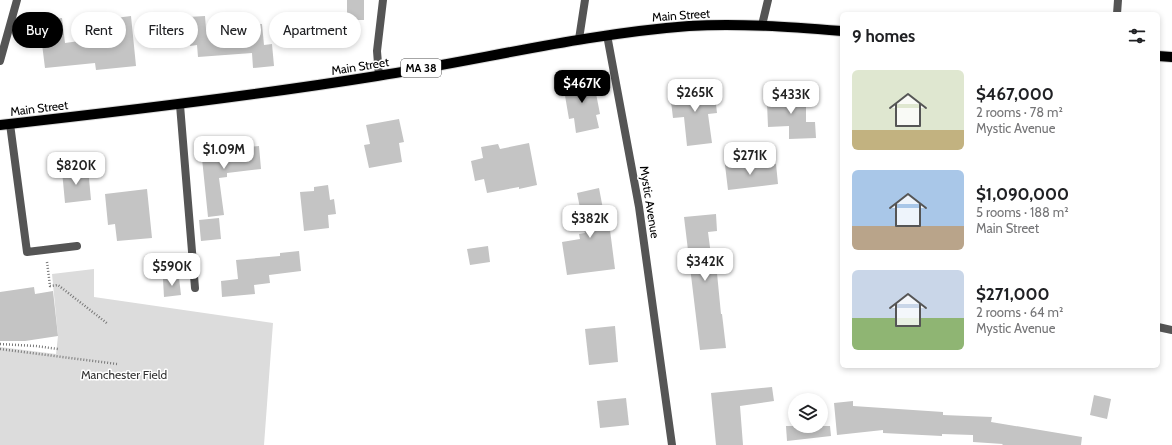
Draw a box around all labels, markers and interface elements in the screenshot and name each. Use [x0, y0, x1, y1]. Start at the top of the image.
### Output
street label: Main Street [651, 5, 711, 25]
chip: Buy [12, 12, 63, 48]
chip: Rent [71, 12, 126, 48]
chip: Filters [134, 12, 198, 48]
chip: New [206, 12, 261, 48]
chip: Apartment [269, 12, 361, 48]
icon: filters [1126, 25, 1148, 47]
text: 9 homes [852, 26, 915, 46]
street label: Main Street [330, 54, 390, 78]
road number: MA 38 [401, 59, 441, 77]
pin: $467K [554, 70, 610, 104]
text: $467K [563, 75, 601, 91]
pin: $265K [667, 79, 723, 113]
pin: $433K [763, 81, 819, 115]
text: $265K [677, 84, 713, 100]
text: $467,000 [976, 84, 1054, 104]
text: $433K [772, 86, 810, 102]
icon: home [884, 86, 932, 134]
street label: Main Street [9, 97, 69, 119]
text: 2 rooms · 78 m² [976, 104, 1063, 120]
text: Mystic Avenue [976, 120, 1055, 136]
pin: $1.09M [191, 136, 257, 170]
text: $1.09M [203, 141, 245, 157]
pin: $271K [722, 142, 778, 176]
text: $271K [733, 147, 767, 163]
pin: $820K [48, 152, 104, 186]
text: $820K [56, 157, 96, 173]
street label: Mystic Avenue [637, 165, 663, 239]
text: $1,090,000 [976, 184, 1069, 204]
icon: home [884, 186, 932, 234]
text: 5 rooms · 188 m² [976, 204, 1069, 220]
pin: $382K [562, 205, 618, 239]
text: $382K [571, 210, 609, 226]
text: Main Street [976, 220, 1039, 236]
pin: $342K [677, 248, 733, 282]
pin: $590K [144, 253, 200, 287]
text: $342K [686, 253, 724, 269]
text: $590K [152, 258, 192, 274]
text: $271,000 [976, 284, 1050, 304]
icon: home [884, 286, 932, 334]
text: 2 rooms · 64 m² [976, 304, 1063, 320]
text: Mystic Avenue [976, 320, 1055, 336]
park label: Manchester Field [81, 367, 167, 382]
map controls [788, 393, 828, 433]
button: layers [788, 393, 828, 433]

